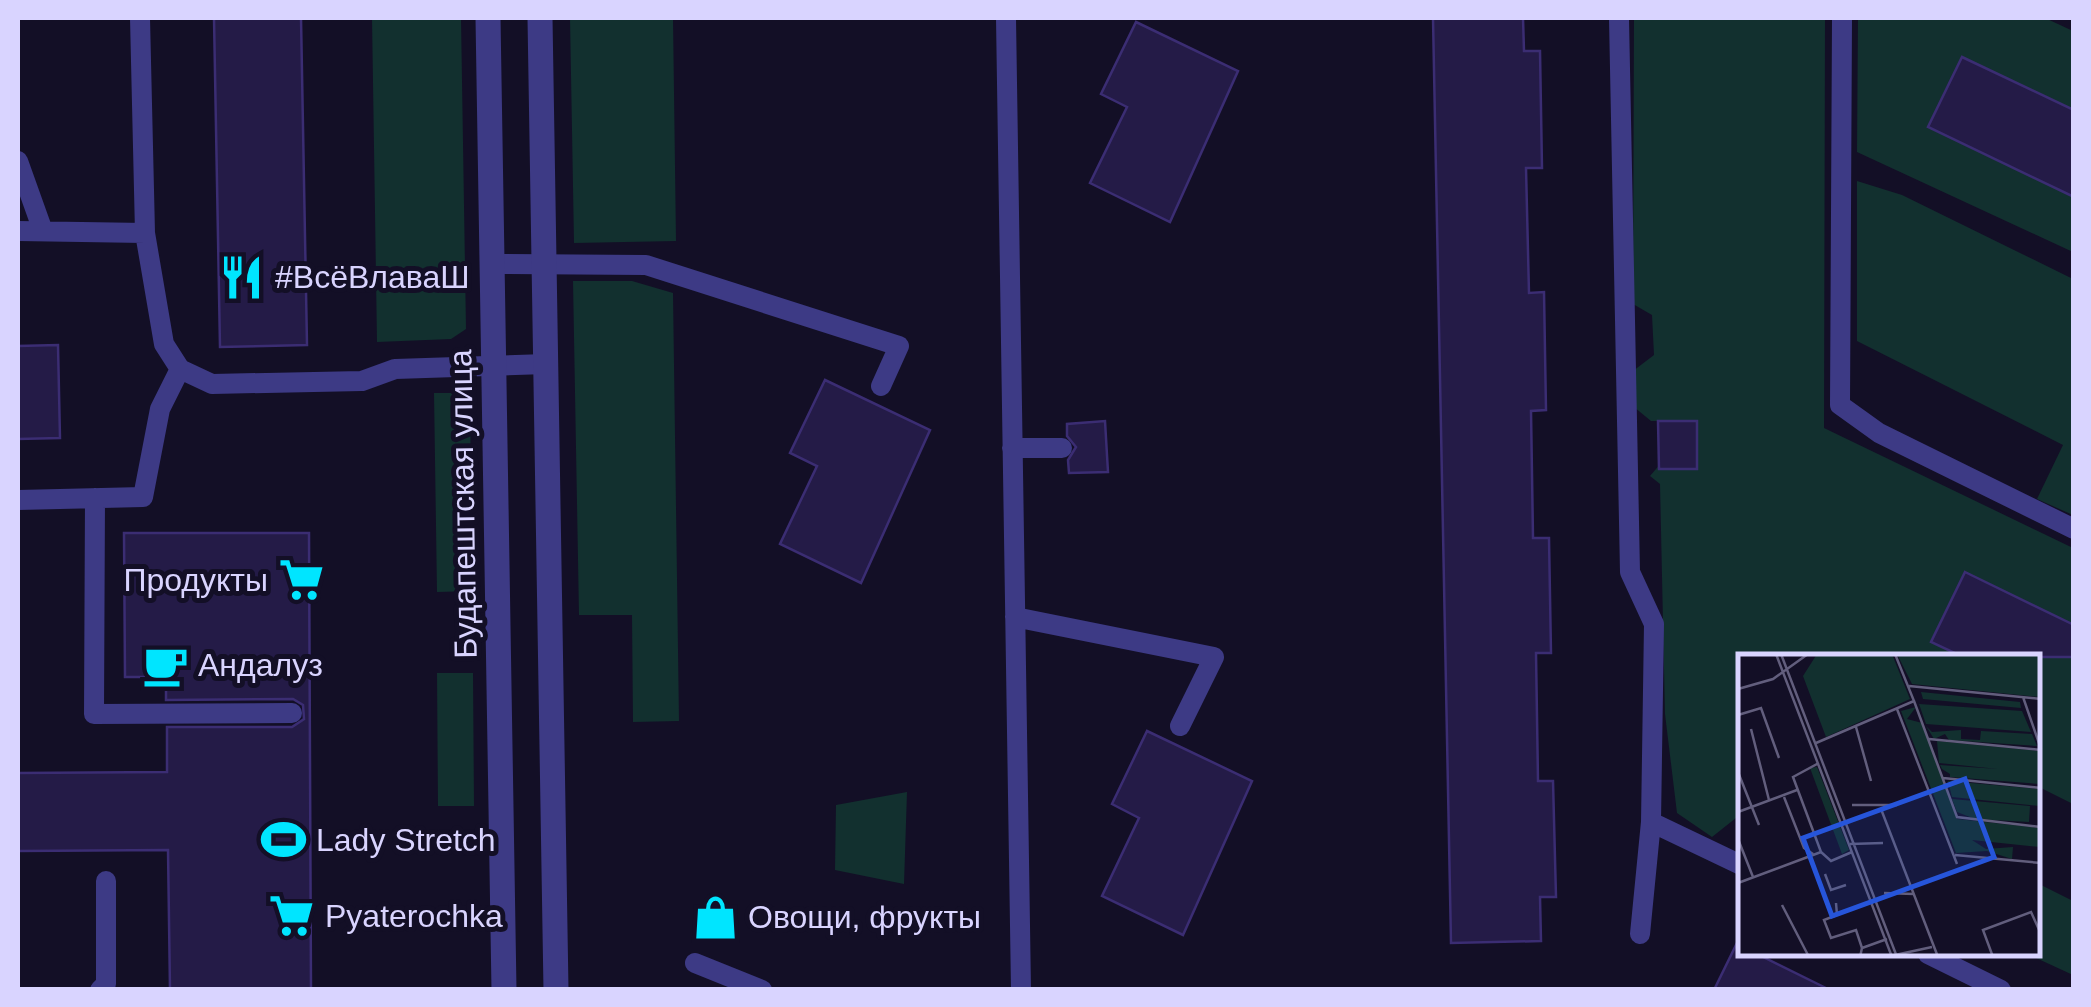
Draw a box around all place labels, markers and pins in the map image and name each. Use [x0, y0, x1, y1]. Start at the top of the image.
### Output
restaurant icon: #ВсёВлаваШ [218, 253, 266, 301]
place label: #ВсёВлаваШ [275, 259, 470, 295]
supermarket icon: Продукты [277, 556, 325, 604]
place label: Продукты [123, 562, 268, 598]
cafe icon: Андалуз [141, 641, 189, 689]
place label: Андалуз [198, 647, 323, 683]
sports icon: Lady Stretch [259, 816, 307, 864]
place label: Lady Stretch [316, 822, 496, 858]
supermarket icon: Pyaterochka [268, 892, 316, 940]
shop icon: Овощи, фрукты [691, 893, 739, 941]
place label: Pyaterochka [325, 898, 503, 934]
place label: Овощи, фрукты [748, 899, 981, 935]

